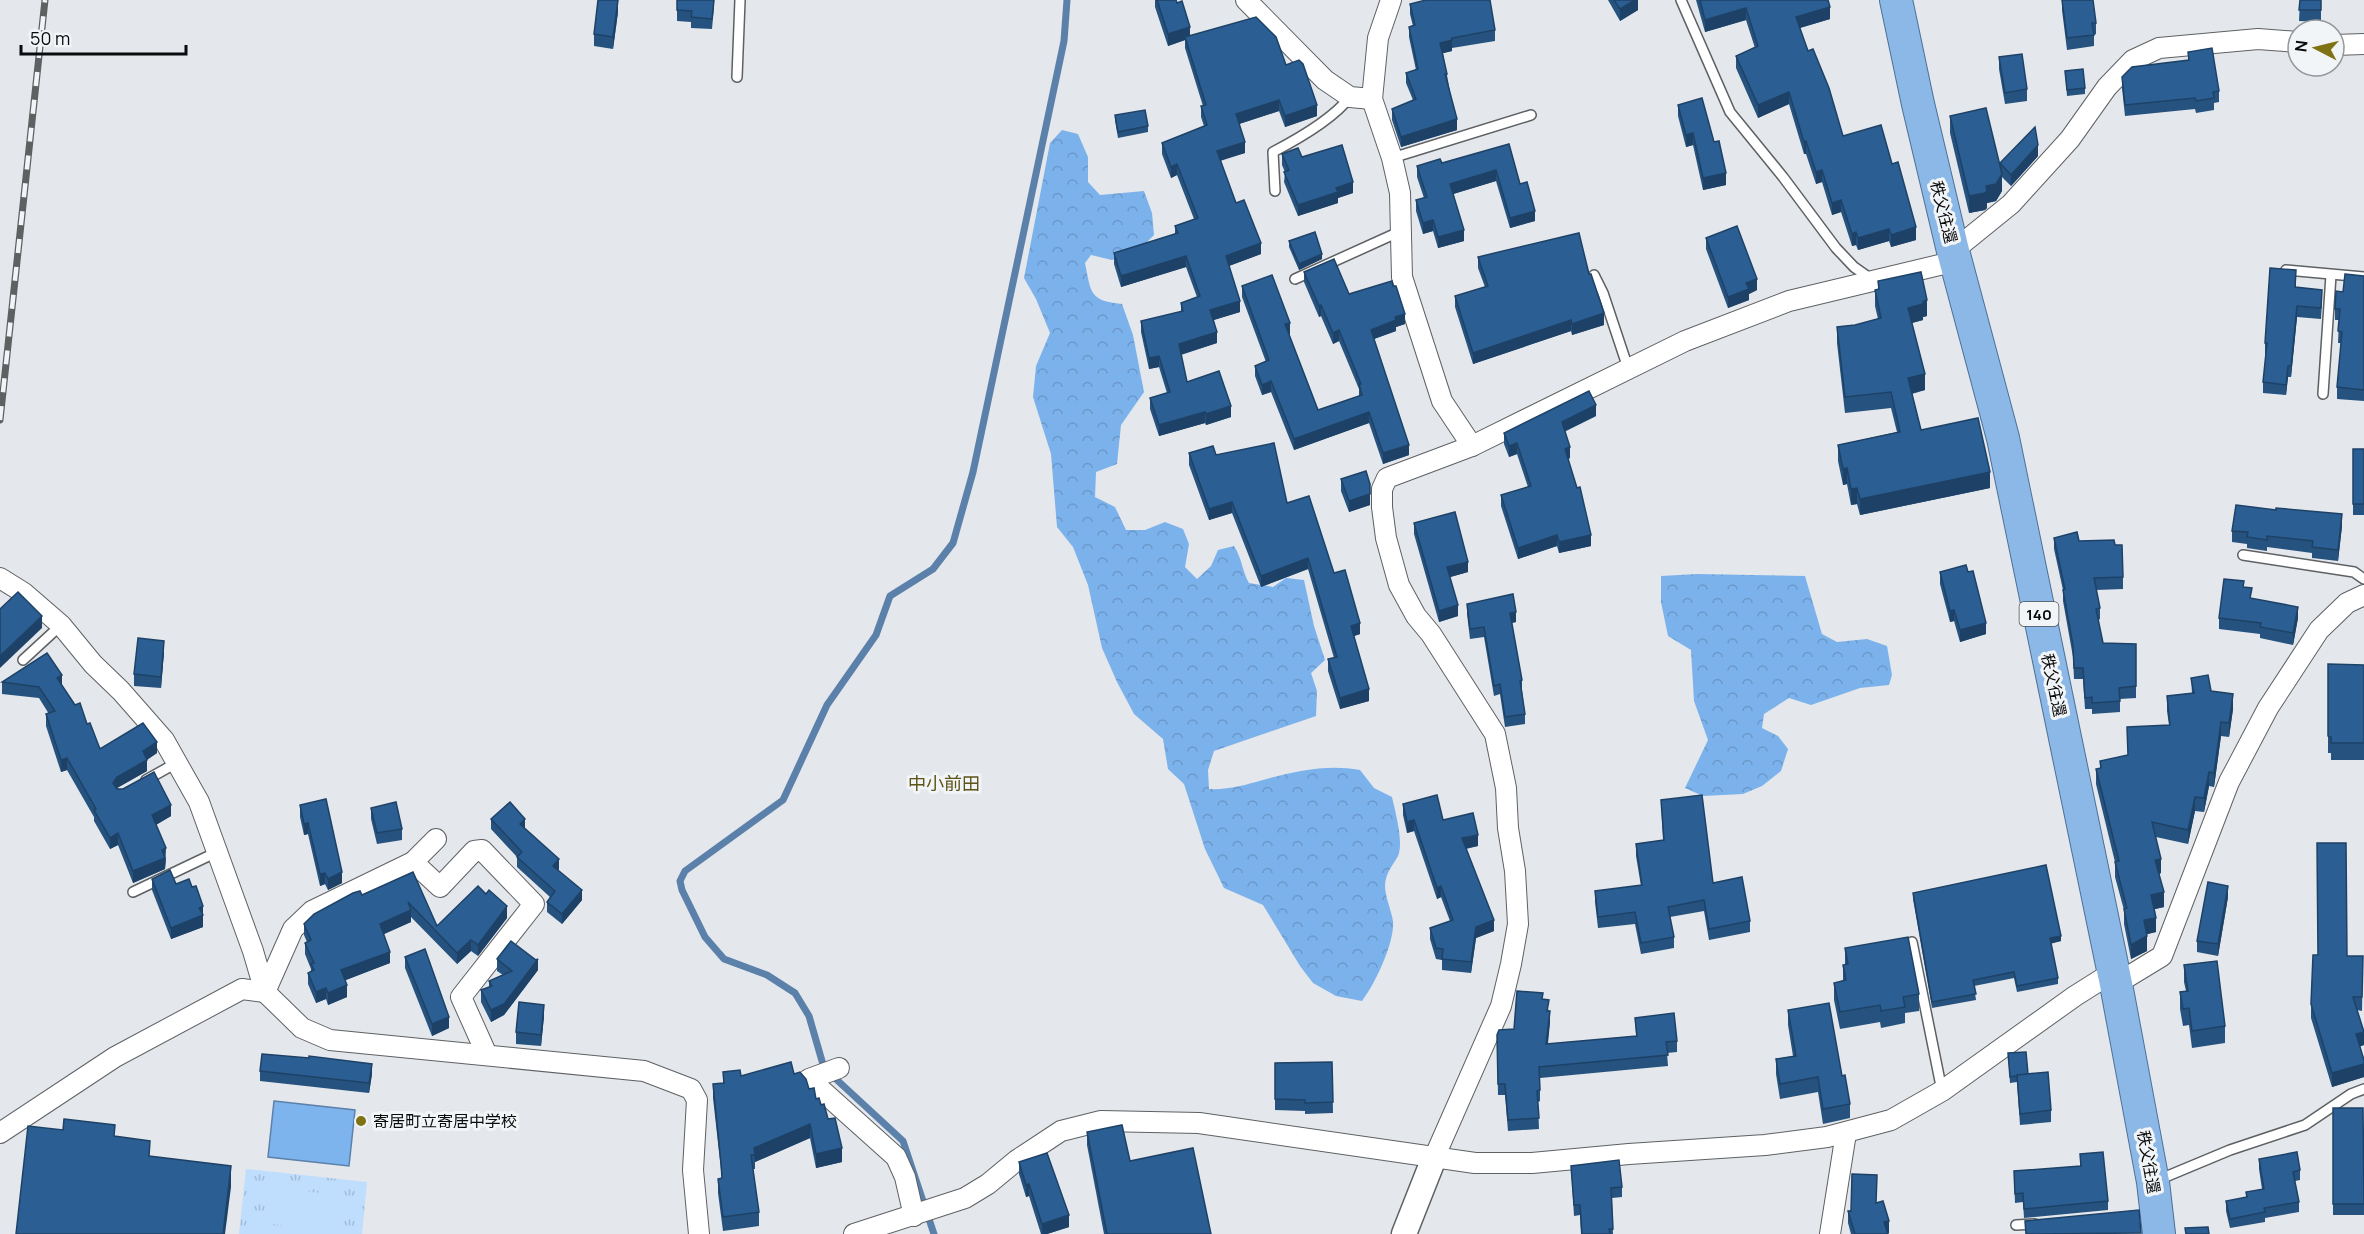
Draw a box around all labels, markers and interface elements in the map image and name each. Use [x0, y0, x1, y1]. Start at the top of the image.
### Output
scale bar [21, 18, 186, 56]
north arrow [2286, 18, 2346, 78]
text: 50 m [30, 26, 70, 50]
text: N [2289, 39, 2313, 53]
street label: 秩父往還 [1926, 178, 1962, 246]
road number: 140 [2020, 602, 2058, 626]
street label: 秩父往還 [2037, 651, 2071, 719]
district label: 中小前田 [908, 771, 980, 795]
place label: 寄居町立寄居中学校 [373, 1110, 517, 1132]
marker: 寄居町立寄居中学校 [354, 1114, 368, 1128]
street label: 秩父往還 [2133, 1129, 2165, 1195]

